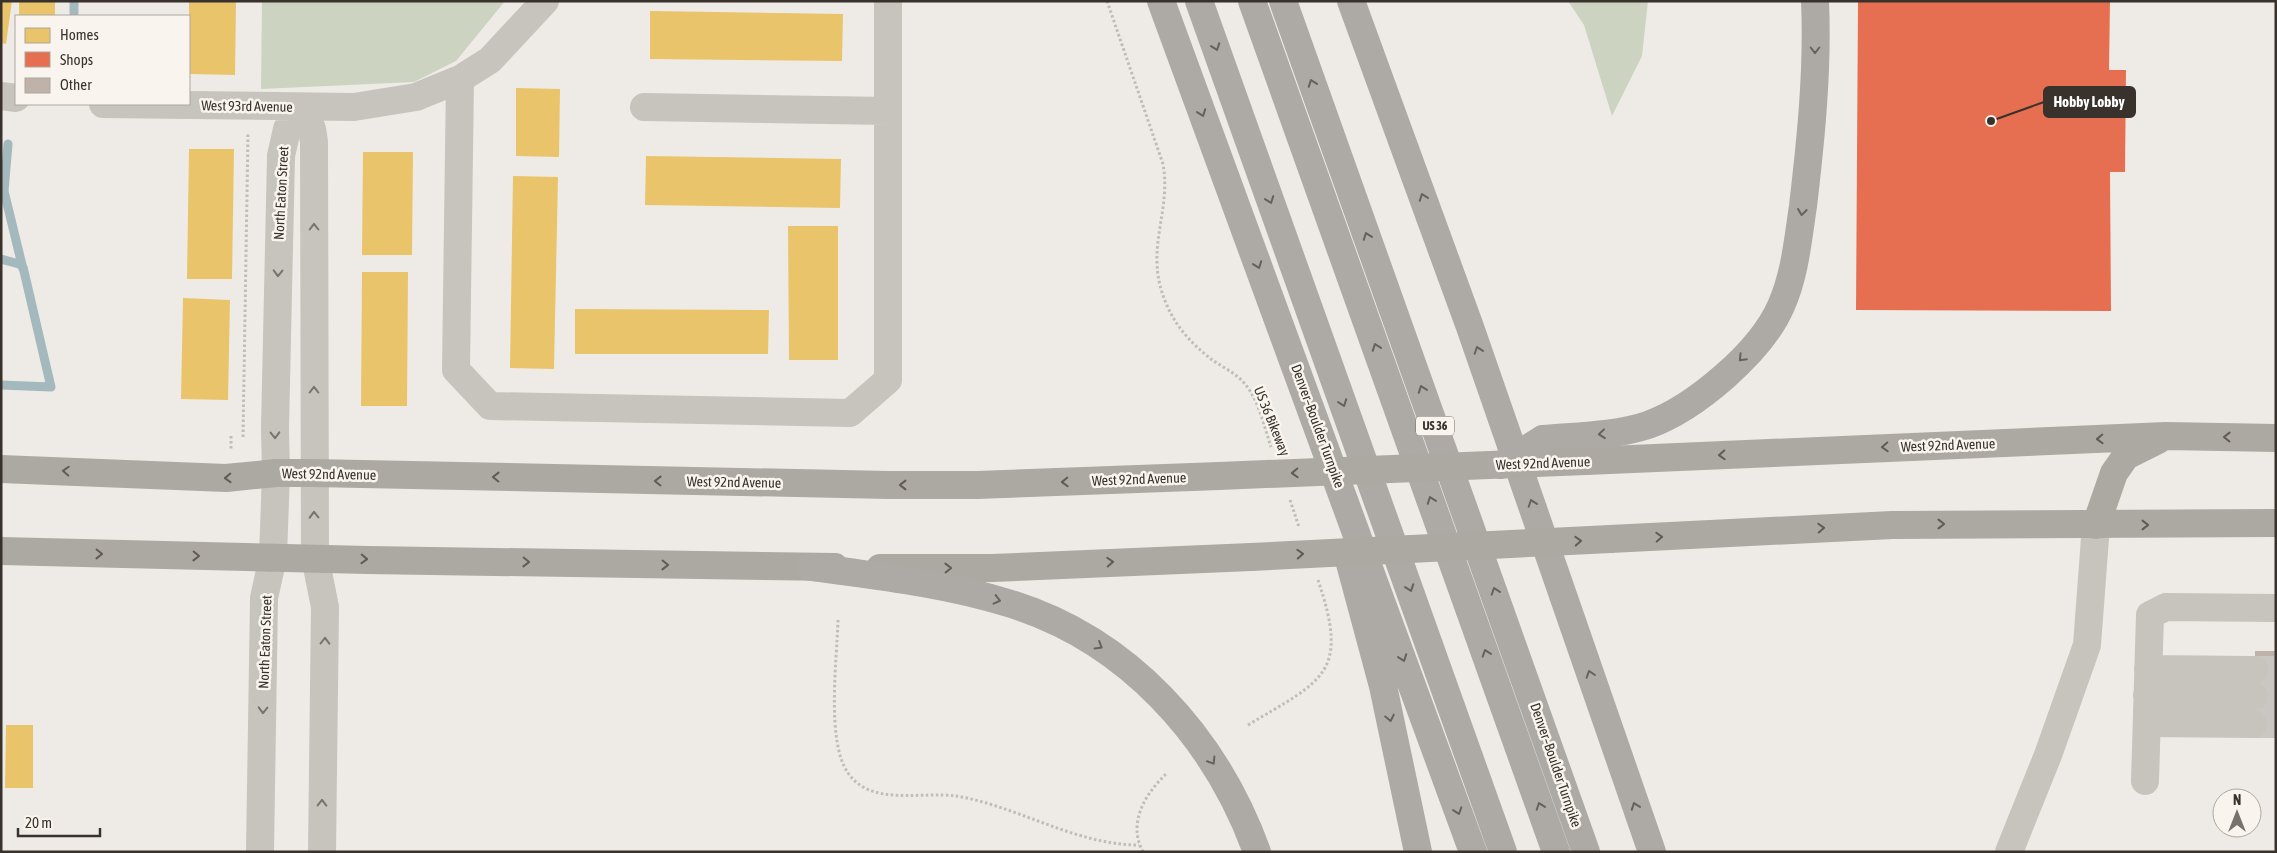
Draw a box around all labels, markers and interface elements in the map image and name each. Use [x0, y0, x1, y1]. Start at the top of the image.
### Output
legend [15, 15, 190, 105]
text: Homes [60, 26, 99, 43]
one-way arrow [1210, 42, 1220, 51]
one-way arrow [1810, 46, 1820, 54]
text: Shops [60, 51, 93, 68]
text: Other [60, 76, 92, 93]
one-way arrow [1308, 79, 1318, 88]
callout: Hobby Lobby [2044, 87, 2135, 117]
text: Hobby Lobby [2053, 93, 2125, 110]
street label: West 93rd Avenue [201, 97, 293, 115]
one-way arrow [1196, 108, 1206, 117]
street label: North Eaton Street [271, 146, 291, 240]
one-way arrow [1419, 193, 1429, 202]
one-way arrow [1264, 195, 1274, 204]
one-way arrow [1797, 208, 1808, 216]
one-way arrow [309, 223, 319, 230]
one-way arrow [1363, 232, 1373, 241]
one-way arrow [1252, 260, 1262, 269]
one-way arrow [273, 269, 283, 277]
one-way arrow [1372, 343, 1382, 351]
one-way arrow [1474, 346, 1484, 355]
one-way arrow [1739, 352, 1748, 361]
street label: Denver–Boulder Turnpike [1288, 362, 1348, 490]
street label: US 36 Bikeway [1251, 384, 1293, 458]
one-way arrow [309, 385, 319, 393]
one-way arrow [1418, 385, 1428, 394]
one-way arrow [1337, 398, 1347, 406]
road number: US 36 [1416, 416, 1454, 436]
one-way arrow [1598, 428, 1606, 439]
one-way arrow [270, 432, 280, 439]
one-way arrow [2223, 432, 2230, 442]
one-way arrow [2095, 433, 2103, 444]
street label: West 92nd Avenue [1901, 435, 1995, 455]
one-way arrow [1880, 442, 1888, 453]
one-way arrow [1718, 449, 1726, 460]
street label: West 92nd Avenue [1496, 453, 1590, 473]
street label: West 92nd Avenue [282, 465, 376, 483]
one-way arrow [61, 466, 69, 476]
one-way arrow [1291, 468, 1298, 478]
street label: West 92nd Avenue [1092, 469, 1186, 489]
one-way arrow [491, 472, 499, 482]
one-way arrow [224, 473, 232, 483]
street label: West 92nd Avenue [687, 473, 781, 491]
one-way arrow [654, 475, 662, 486]
one-way arrow [1061, 477, 1069, 487]
one-way arrow [899, 480, 906, 490]
one-way arrow [1427, 496, 1437, 504]
one-way arrow [1528, 500, 1538, 508]
one-way arrow [309, 511, 319, 519]
one-way arrow [1937, 519, 1945, 530]
one-way arrow [2142, 520, 2149, 530]
one-way arrow [1817, 523, 1825, 534]
one-way arrow [1655, 531, 1663, 542]
one-way arrow [1574, 535, 1582, 546]
one-way arrow [95, 548, 103, 559]
one-way arrow [1296, 549, 1304, 559]
one-way arrow [192, 551, 200, 561]
one-way arrow [360, 554, 368, 565]
one-way arrow [522, 557, 530, 567]
one-way arrow [1106, 557, 1114, 568]
one-way arrow [662, 559, 670, 570]
one-way arrow [944, 563, 952, 573]
one-way arrow [1404, 584, 1414, 592]
one-way arrow [1491, 587, 1501, 596]
one-way arrow [992, 594, 1001, 605]
street label: North Eaton Street [255, 595, 275, 689]
one-way arrow [320, 636, 330, 644]
one-way arrow [1094, 639, 1103, 649]
one-way arrow [1482, 649, 1492, 657]
one-way arrow [1397, 654, 1407, 662]
one-way arrow [1586, 670, 1596, 678]
street label: Denver–Boulder Turnpike [1527, 701, 1585, 829]
one-way arrow [258, 706, 268, 714]
one-way arrow [1384, 713, 1394, 722]
one-way arrow [1206, 755, 1216, 764]
north arrow [2212, 788, 2262, 838]
text: N [2233, 792, 2241, 808]
one-way arrow [317, 799, 328, 807]
one-way arrow [1536, 802, 1546, 811]
one-way arrow [1631, 802, 1641, 811]
scale bar [18, 806, 100, 838]
one-way arrow [1453, 806, 1463, 815]
text: 20 m [25, 814, 52, 831]

